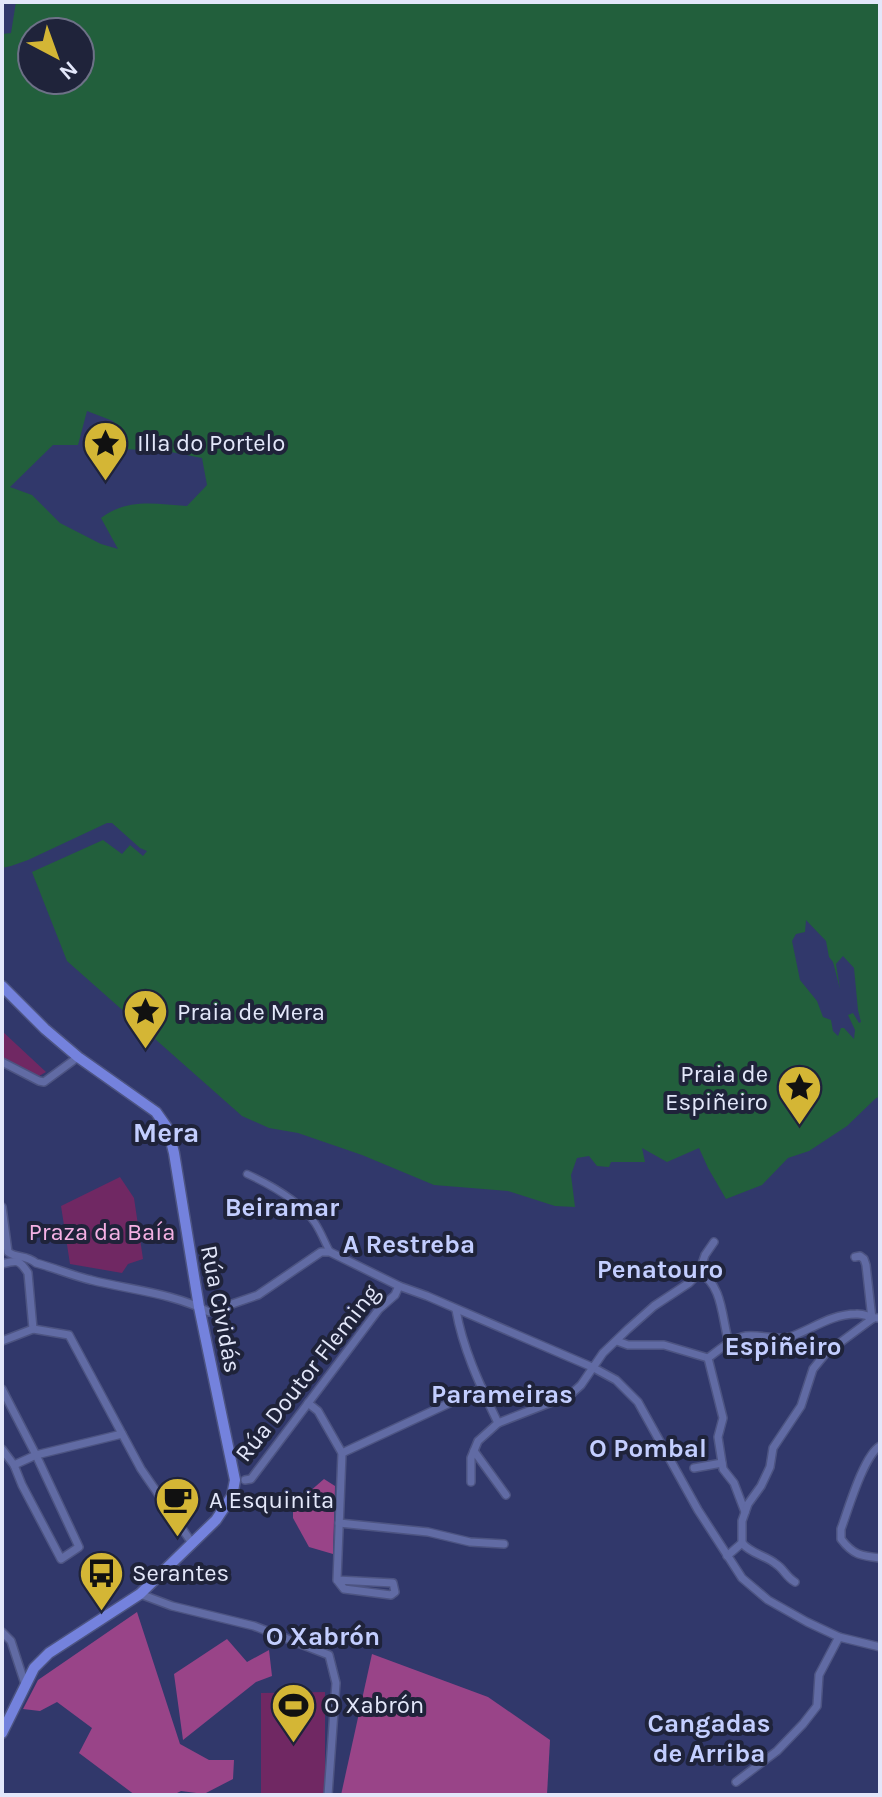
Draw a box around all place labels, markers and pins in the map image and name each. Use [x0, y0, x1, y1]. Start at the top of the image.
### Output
place icon: Illa do Portelo [82, 419, 130, 482]
place label: Illa do Portelo [137, 429, 285, 457]
place icon: Praia de Mera [122, 988, 170, 1051]
place label: Praia de Mera [177, 998, 325, 1026]
place label: Praia de Espiñeiro [665, 1060, 768, 1116]
place icon: Praia de Espiñeiro [775, 1064, 823, 1127]
cafe icon: A Esquinita [154, 1476, 202, 1539]
place label: A Esquinita [209, 1486, 334, 1514]
bus stop icon: Serantes [77, 1549, 125, 1612]
place label: Serantes [132, 1559, 229, 1587]
sports icon: O Xabrón [269, 1681, 317, 1744]
place label: O Xabrón [324, 1691, 424, 1719]

